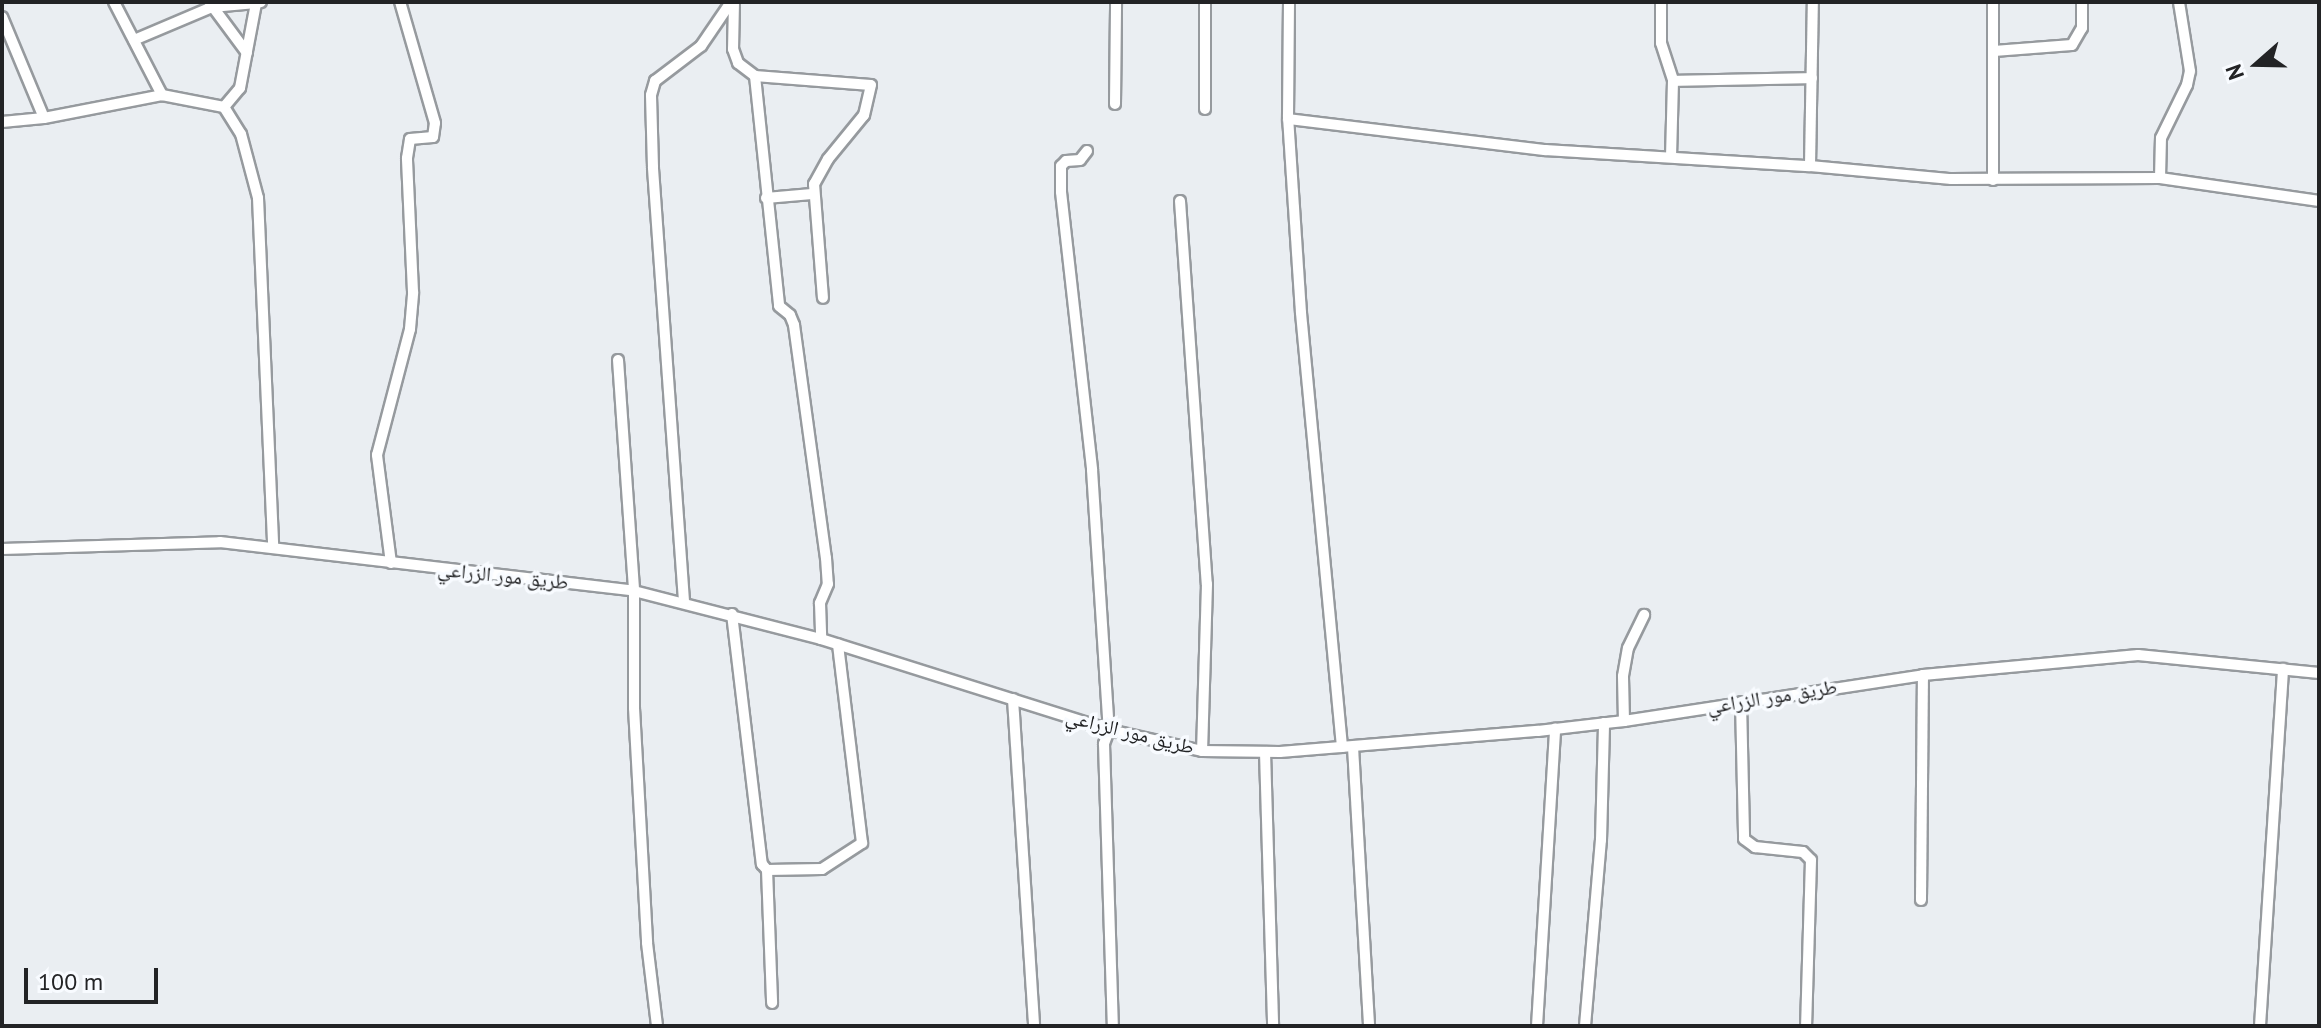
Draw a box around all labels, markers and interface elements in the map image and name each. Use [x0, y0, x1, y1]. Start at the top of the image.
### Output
north arrow [2217, 24, 2297, 104]
text: N [2219, 61, 2250, 84]
street label: طريق مور الزراعي [436, 557, 570, 595]
street label: طريق مور الزراعي [1705, 675, 1839, 719]
street label: طريق مور الزراعي [1063, 704, 1197, 760]
scale bar [28, 952, 162, 1002]
text: 100 m [38, 966, 103, 997]

